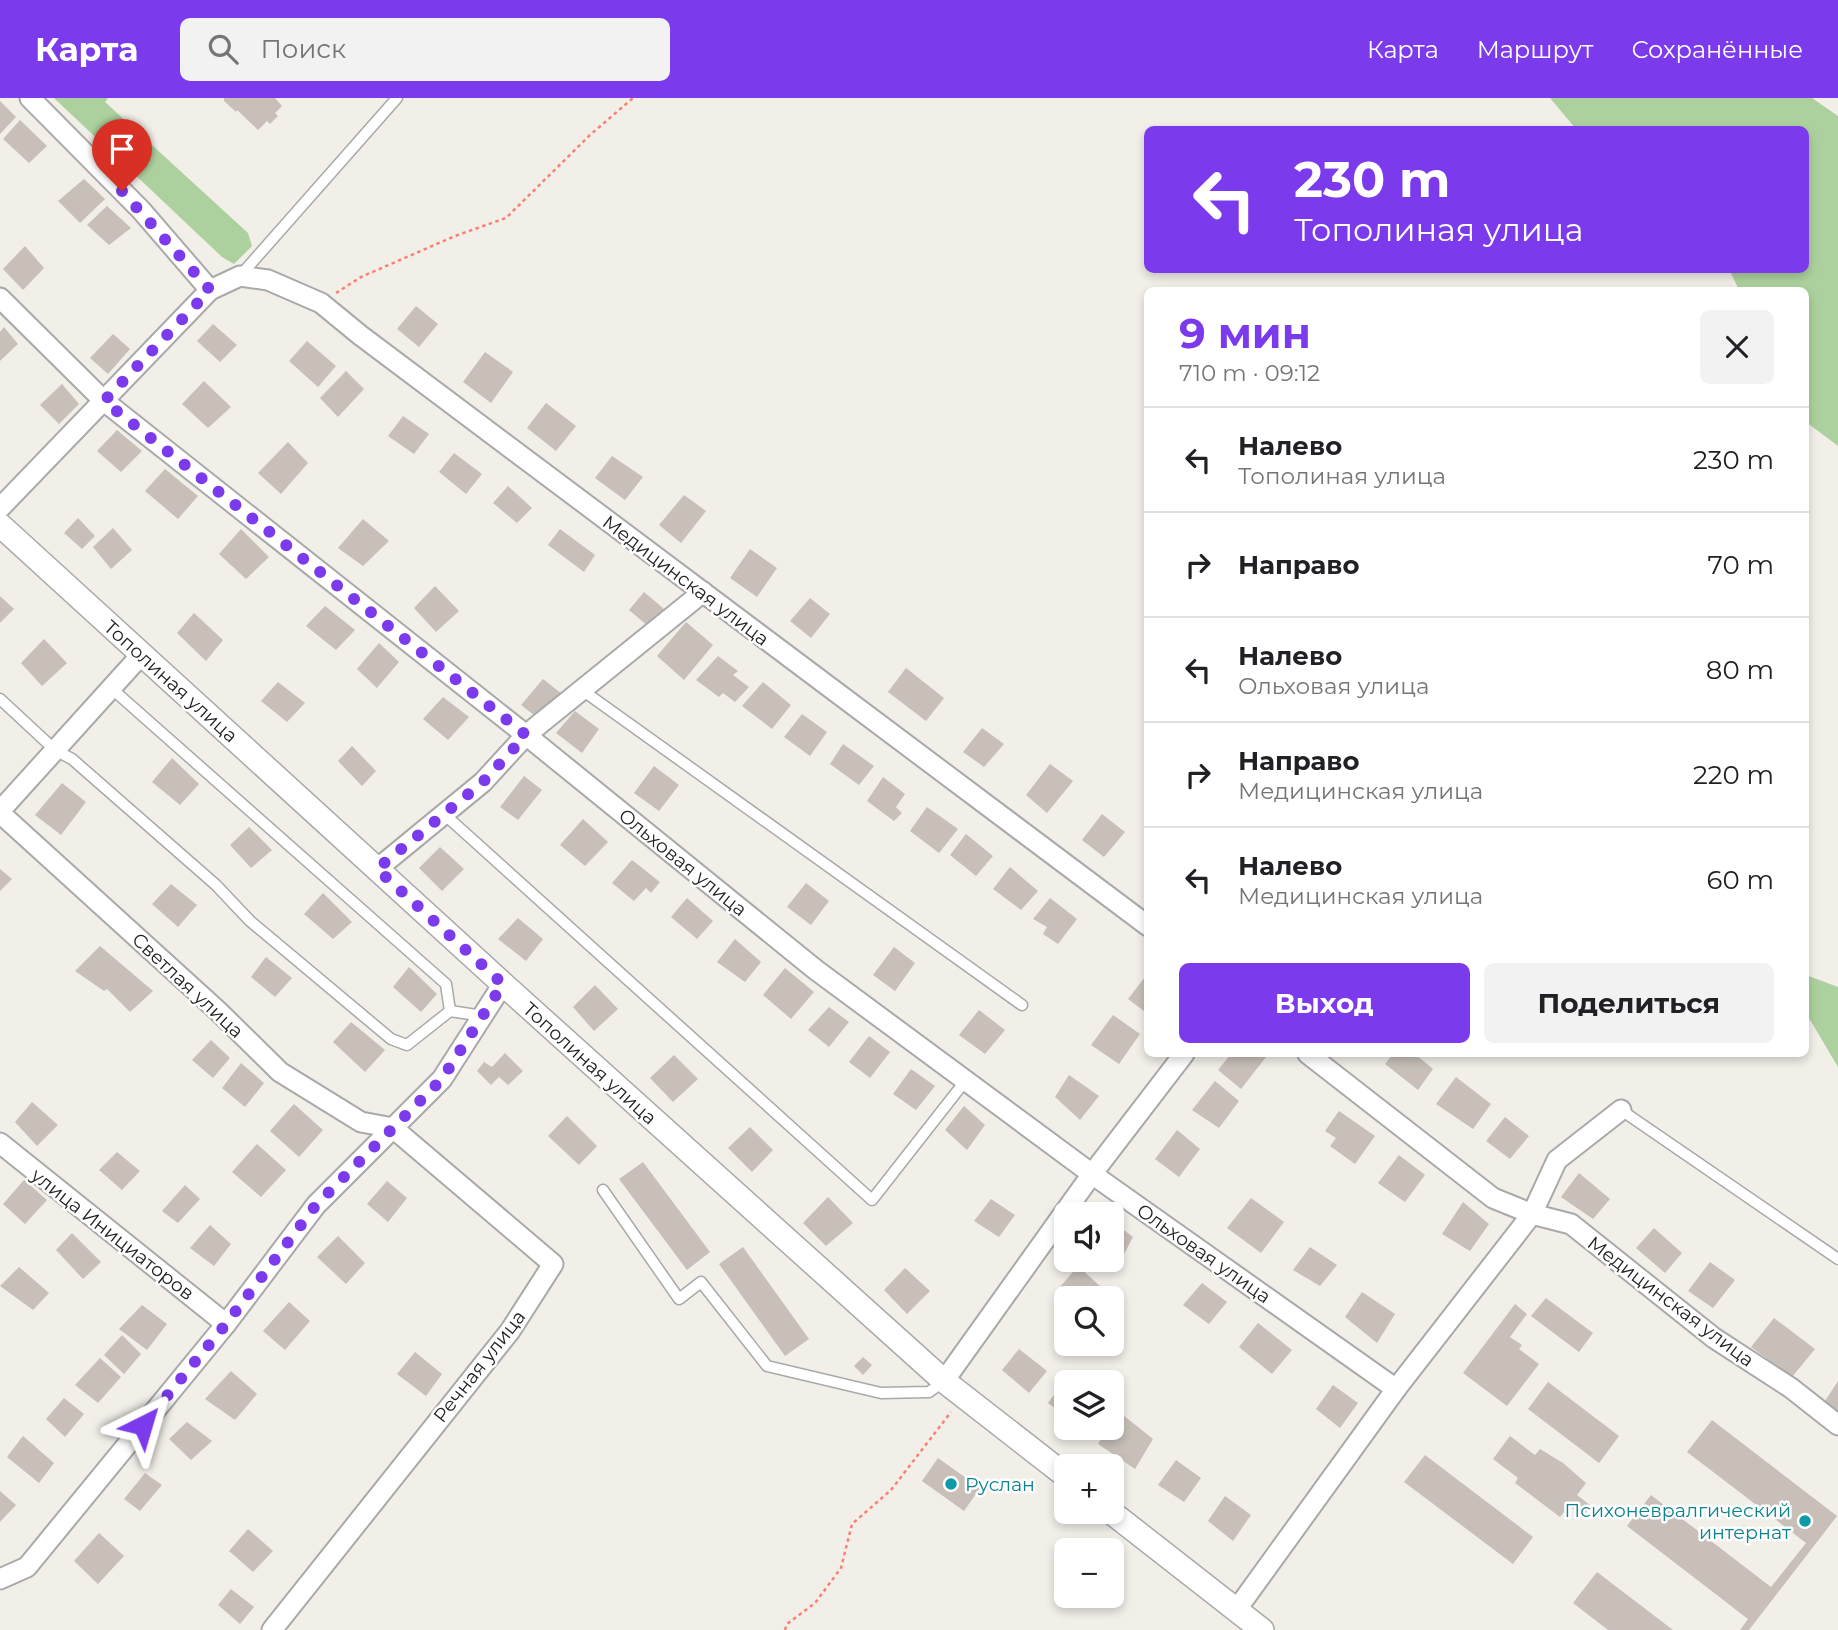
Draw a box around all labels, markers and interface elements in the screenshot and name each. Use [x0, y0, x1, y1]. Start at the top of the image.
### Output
search box [180, 18, 670, 81]
text: Карта [35, 29, 138, 69]
icon: search [204, 30, 242, 68]
text: Поиск [260, 33, 346, 65]
text: Карта [1367, 35, 1439, 64]
text: Маршрут [1477, 35, 1593, 64]
text: Сохранённые [1631, 35, 1803, 64]
pin [92, 119, 152, 191]
icon: arrive [103, 130, 141, 168]
text: 230 m [1294, 150, 1450, 209]
icon: left [1179, 154, 1270, 245]
text: Тополиная улица [1294, 210, 1583, 249]
text: 9 мин [1179, 307, 1311, 359]
button: close [1700, 310, 1774, 384]
text: 710 m · 09:12 [1179, 359, 1320, 387]
text: Налево [1238, 430, 1342, 462]
icon: left [1179, 441, 1217, 479]
text: 230 m [1693, 444, 1774, 476]
text: Тополиная улица [1238, 462, 1446, 490]
street label: Медицинская улица [598, 510, 774, 651]
icon: right [1179, 546, 1217, 584]
text: Направо [1238, 549, 1359, 581]
text: 70 m [1708, 549, 1774, 581]
street label: Тополиная улица [99, 615, 242, 747]
text: Налево [1238, 640, 1342, 672]
icon: left [1179, 651, 1217, 689]
text: 80 m [1706, 654, 1774, 686]
text: Ольховая улица [1238, 672, 1429, 700]
text: Направо [1238, 745, 1359, 777]
icon: right [1179, 756, 1217, 794]
text: 220 m [1693, 759, 1774, 791]
text: Медицинская улица [1238, 777, 1483, 805]
street label: Ольховая улица [614, 804, 751, 921]
text: Налево [1238, 850, 1342, 882]
icon: left [1179, 861, 1217, 899]
text: 60 m [1707, 864, 1774, 896]
text: Медицинская улица [1238, 882, 1483, 910]
street label: Светлая улица [127, 928, 248, 1043]
button: Выход [1179, 963, 1470, 1043]
button: Поделиться [1484, 963, 1774, 1043]
street label: Тополиная улица [518, 997, 661, 1129]
street label: улица Инициаторов [26, 1163, 199, 1305]
street label: Ольховая улица [1132, 1199, 1275, 1308]
map controls [1054, 1202, 1124, 1608]
button: sound [1054, 1202, 1124, 1272]
street label: Медицинская улица [1583, 1231, 1759, 1372]
button: search [1054, 1286, 1124, 1356]
street label: Речная улица [428, 1306, 530, 1427]
button: layers [1054, 1370, 1124, 1440]
position arrow [106, 1388, 180, 1462]
button: + [1054, 1454, 1124, 1524]
place label: Руслан [965, 1473, 1035, 1496]
marker: Руслан [943, 1476, 959, 1492]
place label: Психоневралгический интернат [1565, 1499, 1791, 1544]
marker: Психоневралгический интернат [1797, 1513, 1813, 1529]
button: − [1054, 1538, 1124, 1608]

